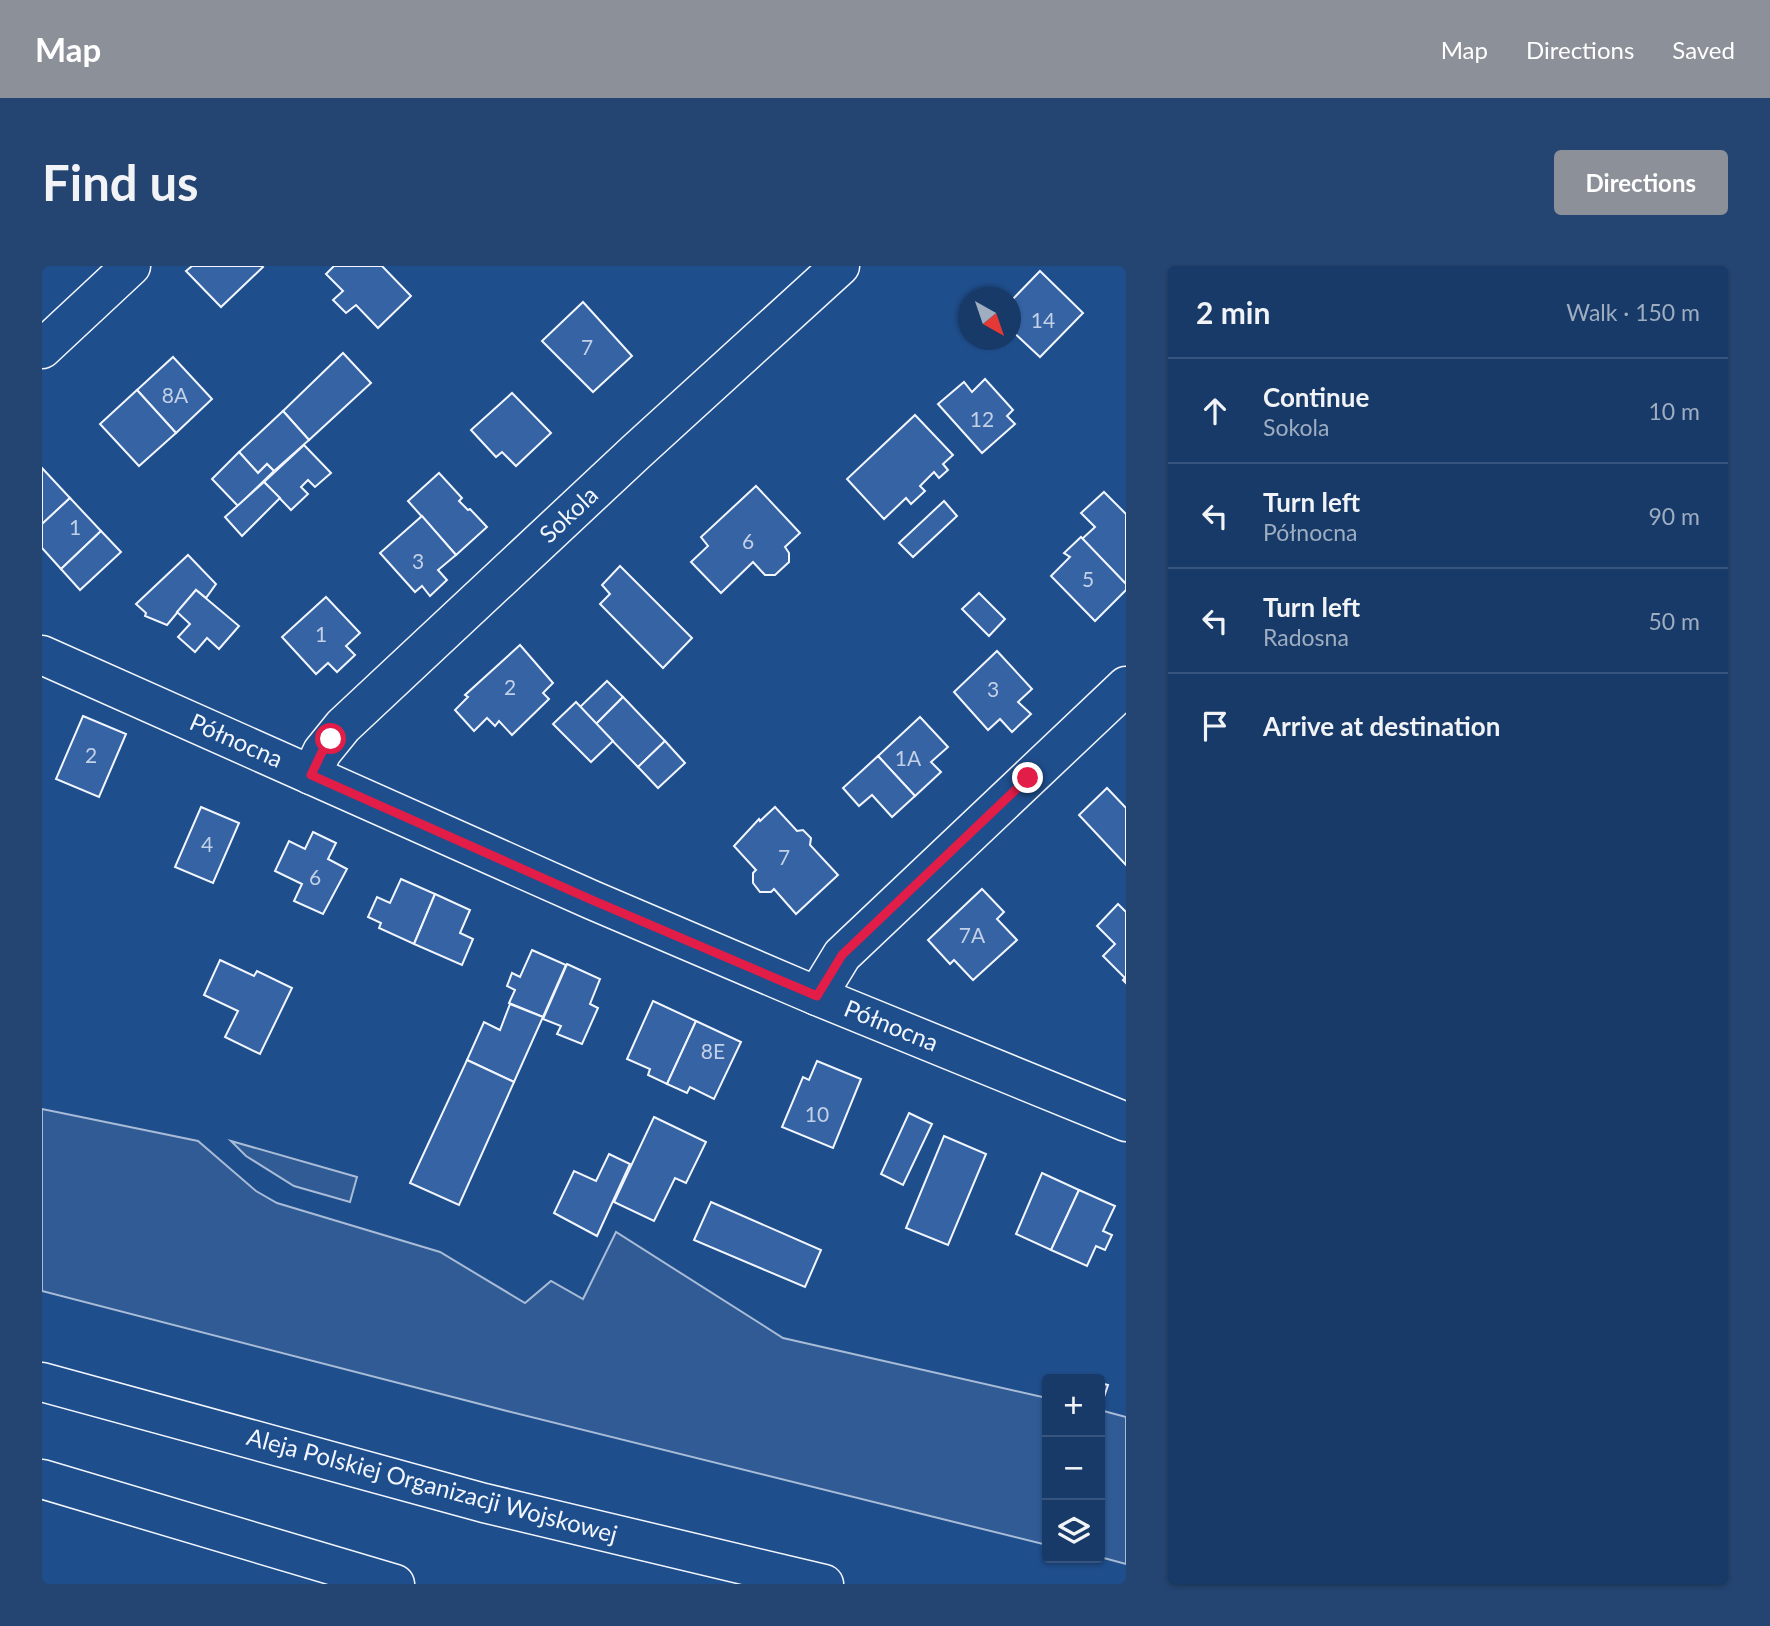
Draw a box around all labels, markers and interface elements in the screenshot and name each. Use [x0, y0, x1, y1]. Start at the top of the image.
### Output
text: Map [35, 29, 101, 69]
text: Map [1441, 35, 1488, 64]
text: Directions [1526, 35, 1634, 64]
text: Saved [1672, 35, 1735, 64]
button: Directions [1554, 150, 1728, 215]
text: Find us [42, 153, 199, 211]
north arrow [958, 287, 1021, 350]
text: 2 min [1196, 294, 1270, 330]
text: Walk · 150 m [1566, 298, 1700, 326]
house number: 14 [1031, 307, 1055, 332]
house number: 7 [581, 334, 593, 359]
text: Continue [1263, 381, 1369, 413]
house number: 8A [162, 382, 189, 407]
icon: ahead [1196, 392, 1234, 430]
text: 10 m [1649, 397, 1700, 425]
house number: 12 [970, 406, 994, 431]
text: Sokola [1263, 413, 1329, 441]
street label: Sokola [533, 480, 603, 548]
text: Turn left [1263, 486, 1360, 518]
icon: left [1196, 497, 1234, 535]
text: 90 m [1649, 502, 1700, 530]
house number: 1 [69, 514, 81, 539]
text: Północna [1263, 518, 1357, 546]
house number: 6 [742, 528, 754, 553]
house number: 3 [412, 548, 424, 573]
house number: 5 [1082, 566, 1094, 591]
text: Turn left [1263, 591, 1360, 623]
icon: left [1196, 602, 1234, 640]
text: 50 m [1649, 607, 1700, 635]
house number: 1 [315, 621, 327, 646]
text: Radosna [1263, 623, 1349, 651]
house number: 2 [504, 674, 516, 699]
house number: 3 [987, 676, 999, 701]
street label: Północna [186, 706, 288, 773]
icon: arrive [1196, 707, 1234, 745]
text: Arrive at destination [1263, 710, 1500, 742]
route start [315, 723, 346, 754]
house number: 2 [85, 742, 97, 767]
house number: 1A [895, 745, 922, 770]
route end [1012, 762, 1043, 793]
house number: 4 [201, 831, 213, 856]
house number: 7 [778, 844, 790, 869]
house number: 6 [309, 864, 321, 889]
house number: 7A [959, 922, 986, 947]
street label: Północna [840, 993, 943, 1057]
house number: 8E [701, 1038, 725, 1063]
house number: 10 [805, 1101, 829, 1126]
map controls [1042, 1374, 1105, 1563]
button: + [1042, 1374, 1105, 1437]
street label: Aleja Polskiej Organizacji Wojskowej [244, 1421, 621, 1548]
button: − [1042, 1437, 1105, 1500]
button: layers [1042, 1500, 1105, 1563]

